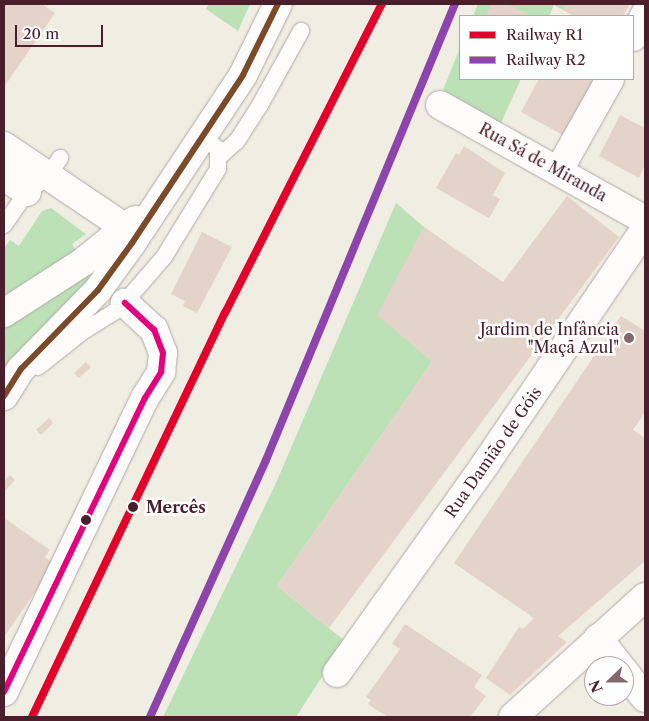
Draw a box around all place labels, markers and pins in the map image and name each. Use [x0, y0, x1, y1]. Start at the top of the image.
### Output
place label: Jardim de Infância "Maçã Azul" [480, 319, 619, 357]
marker: Jardim de Infância "Maçã Azul" [623, 332, 635, 344]
place label: Mercês [146, 497, 206, 517]
marker: Mercês [124, 498, 142, 516]
unlabelled marker [81, 515, 91, 525]

